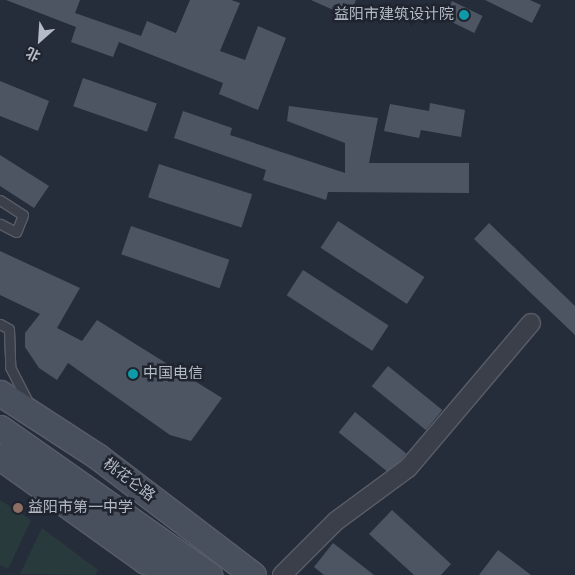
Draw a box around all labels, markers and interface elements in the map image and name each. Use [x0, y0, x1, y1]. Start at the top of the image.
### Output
place label: 益阳市建筑设计院 [334, 6, 454, 24]
marker: 益阳市建筑设计院 [458, 9, 470, 21]
north arrow [15, 15, 65, 65]
text: 北 [23, 43, 43, 65]
place label: 中国电信 [143, 365, 203, 383]
marker: 中国电信 [127, 368, 139, 380]
street label: 桃花仑路 [100, 455, 158, 505]
place label: 益阳市第一中学 [28, 499, 133, 517]
marker: 益阳市第一中学 [12, 502, 24, 514]

